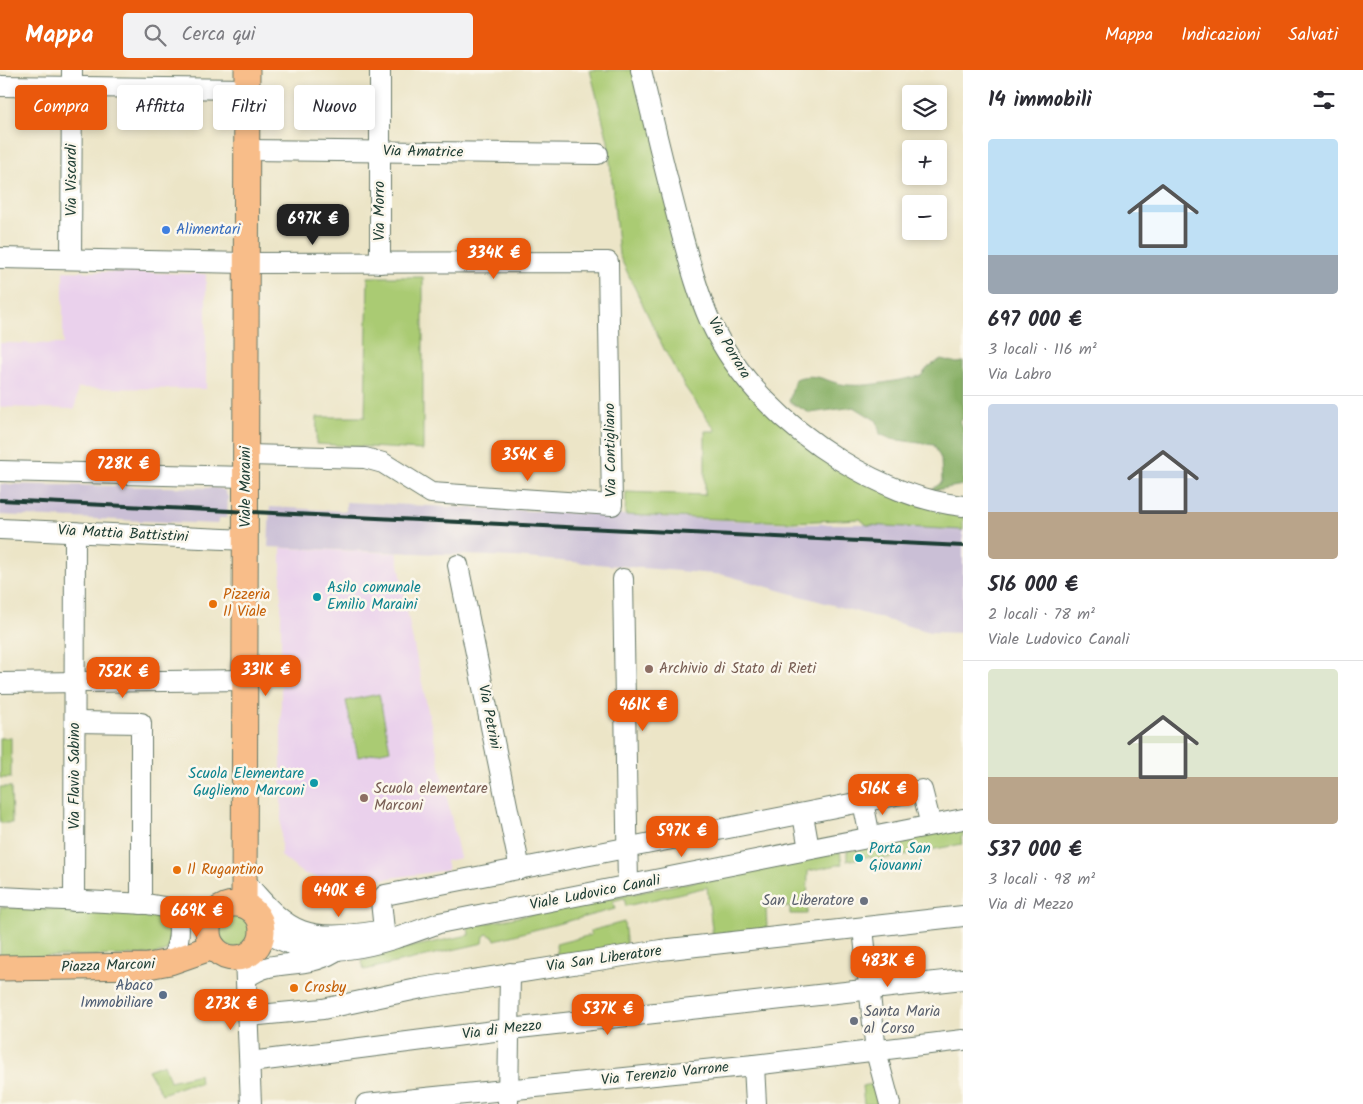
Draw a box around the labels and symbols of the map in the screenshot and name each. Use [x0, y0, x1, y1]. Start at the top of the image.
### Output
street label: Via Amatrice [383, 139, 464, 165]
street label: Via Viscardi [60, 142, 84, 216]
street label: Via Morro [368, 181, 392, 241]
pin: 697K € [272, 204, 354, 246]
place label: Alimentari [176, 218, 242, 242]
marker: Alimentari [160, 224, 172, 236]
pin: 334K € [453, 238, 535, 280]
street label: Via Porrara [701, 312, 757, 384]
street label: Via Contigliano [598, 403, 624, 497]
pin: 354K € [487, 440, 569, 482]
street label: Viale Maraini [234, 445, 258, 528]
pin: 728K € [82, 448, 164, 491]
street label: Via Mattia Battistini [57, 519, 190, 549]
place label: Asilo comunale Emilio Maraini [327, 576, 421, 617]
place label: Pizzeria Il Viale [223, 583, 270, 624]
marker: Asilo comunale Emilio Maraini [311, 591, 323, 603]
marker: Pizzeria Il Viale [207, 598, 219, 610]
pin: 331K € [225, 654, 307, 697]
pin: 752K € [82, 656, 164, 699]
place label: Archivio di Stato di Rieti [659, 657, 818, 681]
marker: Archivio di Stato di Rieti [643, 663, 655, 675]
street label: Via Petrini [471, 683, 507, 753]
pin: 461K € [602, 690, 684, 732]
street label: Via Flavio Sabino [63, 722, 87, 830]
place label: Scuola Elementare Gugliemo Marconi [188, 762, 305, 803]
pin: 516K € [842, 774, 924, 816]
marker: Scuola Elementare Gugliemo Marconi [308, 777, 320, 789]
place label: Scuola elementare Marconi [374, 777, 488, 818]
marker: Scuola elementare Marconi [358, 792, 370, 804]
pin: 597K € [641, 816, 723, 858]
place label: Porta San Giovanni [869, 837, 931, 878]
marker: Porta San Giovanni [853, 852, 865, 864]
place label: Il Rugantino [187, 858, 264, 882]
marker: Il Rugantino [171, 864, 183, 876]
street label: Viale Ludovico Canali [528, 868, 664, 917]
pin: 440K € [298, 876, 380, 918]
place label: San Liberatore [762, 889, 854, 913]
marker: San Liberatore [858, 895, 870, 907]
pin: 669K € [156, 896, 238, 938]
street label: Via San Liberatore [545, 939, 664, 979]
pin: 483K € [847, 946, 929, 988]
street label: Piazza Marconi [61, 952, 157, 980]
place label: Abaco Immobiliare [80, 974, 153, 1015]
place label: Crosby [304, 976, 347, 1000]
marker: Crosby [288, 982, 300, 994]
pin: 273K € [190, 988, 272, 1031]
marker: Abaco Immobiliare [157, 989, 169, 1001]
pin: 537K € [567, 994, 649, 1036]
place label: Santa Maria al Corso [864, 1000, 940, 1041]
street label: Via di Mezzo [461, 1013, 543, 1047]
marker: Santa Maria al Corso [848, 1015, 860, 1027]
street label: Via Terenzio Varrone [600, 1055, 730, 1093]

